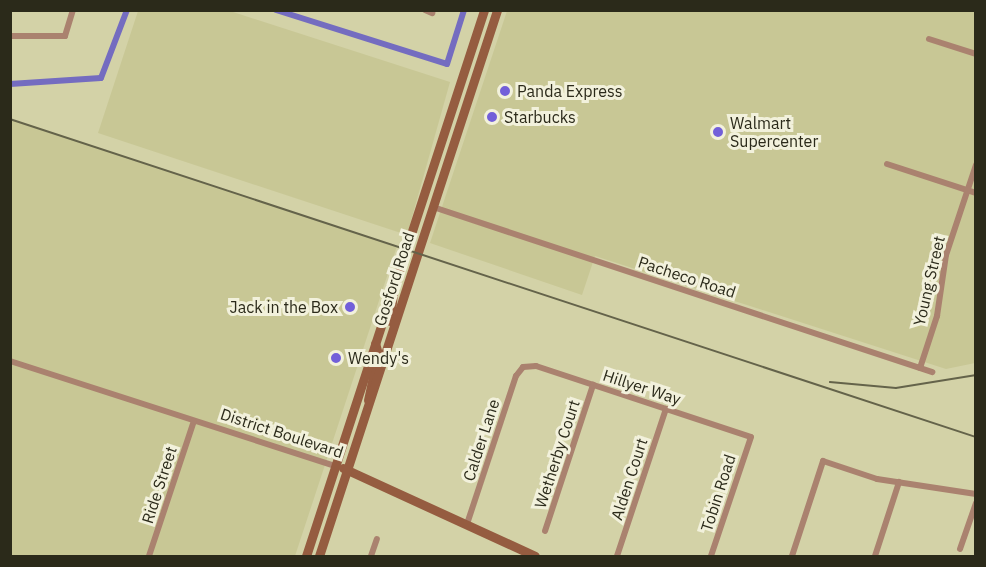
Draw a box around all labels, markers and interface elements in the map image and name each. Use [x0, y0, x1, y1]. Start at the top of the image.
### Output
place label: Panda Express [517, 81, 623, 101]
marker: Panda Express [498, 84, 512, 98]
place label: Starbucks [504, 107, 576, 127]
marker: Starbucks [485, 110, 499, 124]
place label: Walmart Supercenter [730, 113, 818, 151]
marker: Walmart Supercenter [711, 125, 725, 139]
street label: Gosford Road [370, 230, 418, 328]
street label: Young Street [909, 234, 949, 328]
street label: Pacheco Road [636, 252, 738, 302]
place label: Jack in the Box [230, 297, 338, 317]
marker: Jack in the Box [343, 300, 357, 314]
place label: Wendy's [348, 348, 409, 368]
marker: Wendy's [329, 351, 343, 365]
street label: Hillyer Way [601, 365, 683, 409]
street label: Calder Lane [459, 397, 503, 483]
street label: Wetherby Court [530, 397, 584, 511]
street label: District Boulevard [218, 404, 346, 462]
street label: Alden Court [607, 436, 651, 522]
street label: Ride Street [138, 444, 180, 526]
street label: Tobin Road [697, 452, 739, 534]

